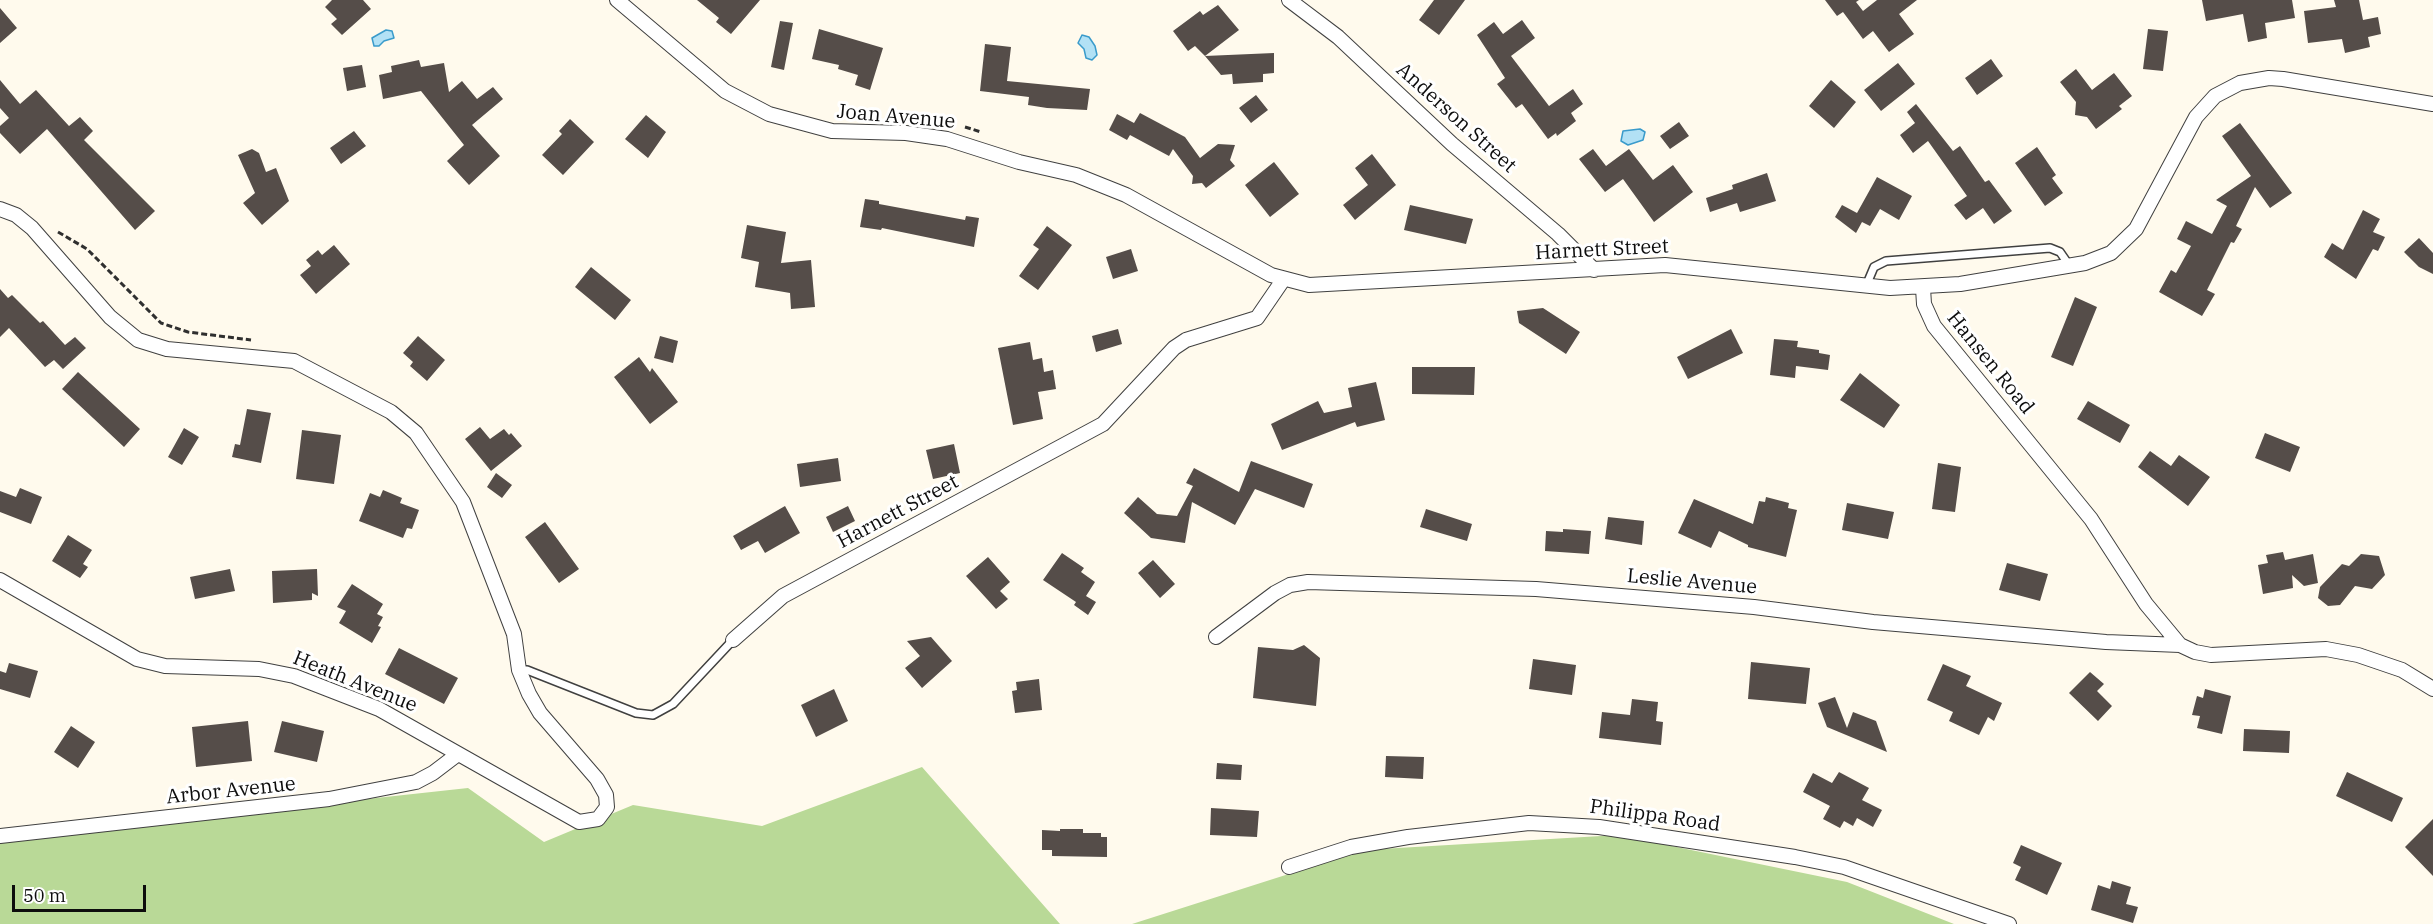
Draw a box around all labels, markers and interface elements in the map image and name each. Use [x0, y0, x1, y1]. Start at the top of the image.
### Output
street label: Anderson Street [1391, 58, 1521, 178]
street label: Joan Avenue [836, 100, 956, 134]
street label: Harnett Street [1535, 235, 1669, 265]
street label: Hansen Road [1941, 307, 2039, 419]
street label: Harnett Street [833, 470, 963, 554]
street label: Leslie Avenue [1626, 564, 1758, 600]
street label: Heath Avenue [289, 646, 421, 718]
street label: Arbor Avenue [165, 772, 297, 810]
street label: Philippa Road [1588, 795, 1722, 837]
scale bar [15, 873, 148, 911]
text: 50 m [23, 884, 66, 907]

